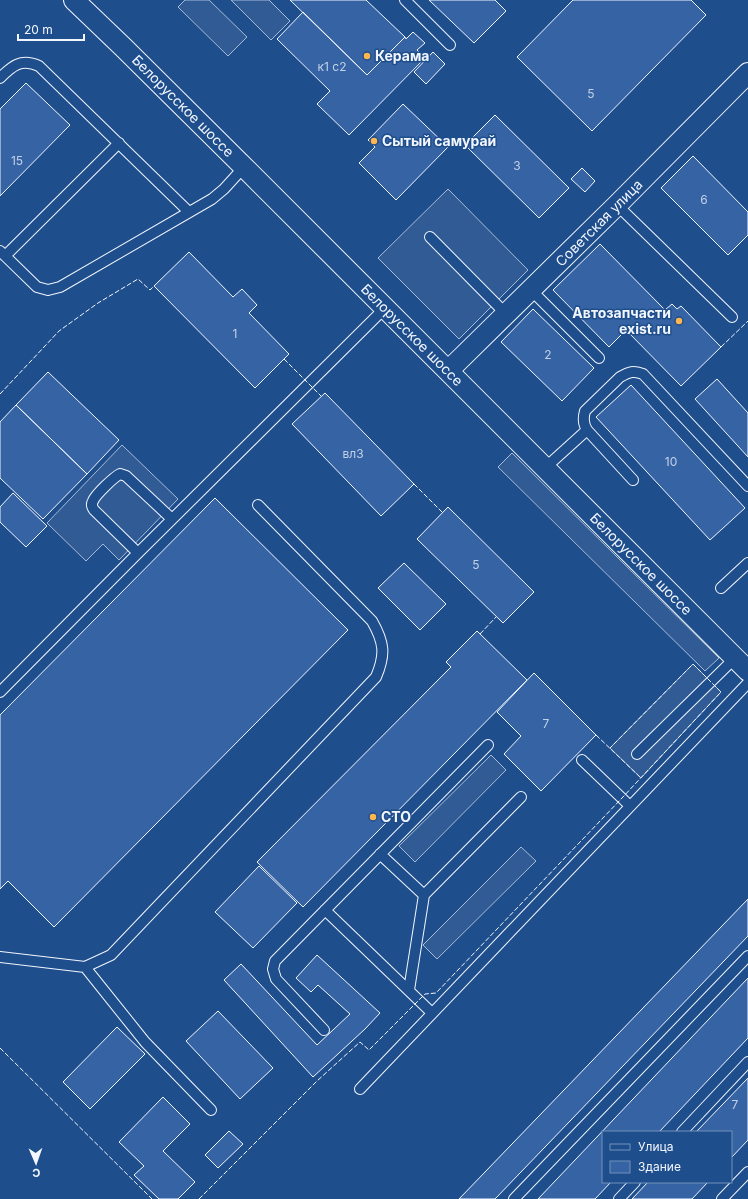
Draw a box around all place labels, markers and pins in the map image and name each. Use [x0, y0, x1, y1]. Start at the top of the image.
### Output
place label: Керама [375, 47, 429, 64]
marker: Керама [362, 51, 372, 61]
place label: Сытый самурай [382, 132, 496, 149]
marker: Сытый самурай [369, 136, 379, 146]
place label: Автозапчасти exist.ru [572, 304, 671, 337]
marker: Автозапчасти exist.ru [674, 316, 684, 326]
place label: СТО [381, 808, 411, 825]
marker: СТО [368, 812, 378, 822]

